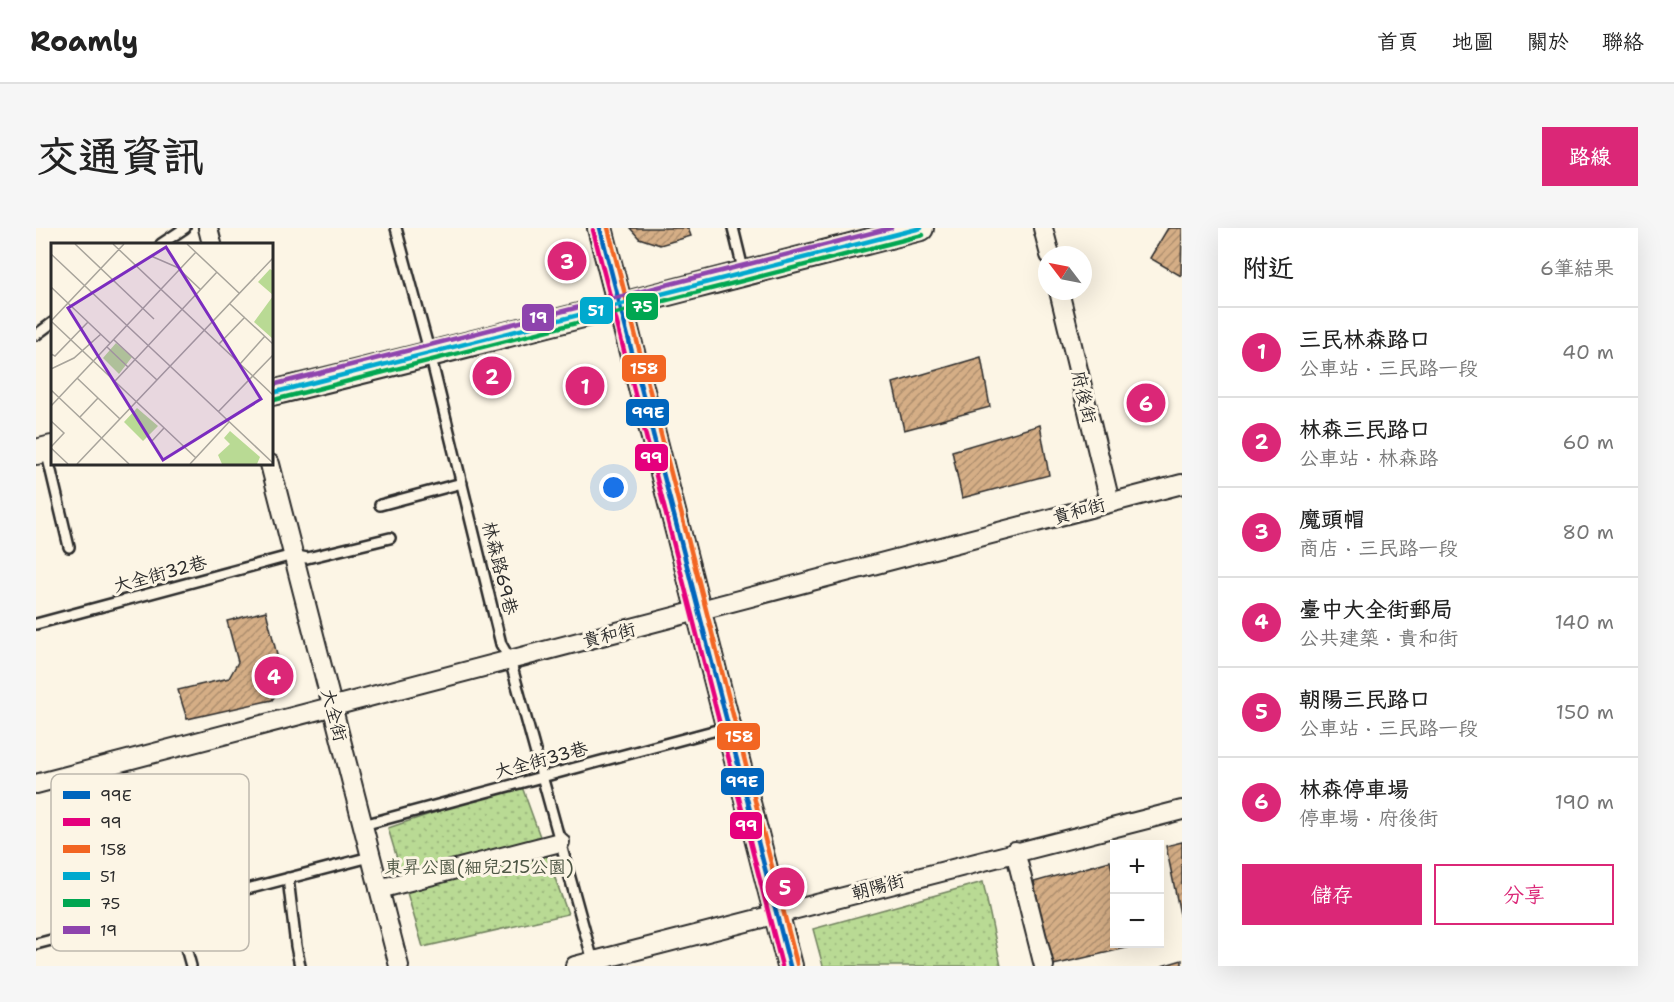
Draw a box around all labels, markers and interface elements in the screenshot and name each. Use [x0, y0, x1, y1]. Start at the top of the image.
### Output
text: Roamly [30, 22, 138, 60]
text: 首頁 [1377, 28, 1419, 56]
text: 地圖 [1452, 28, 1494, 56]
text: 關於 [1527, 28, 1569, 56]
text: 聯絡 [1602, 28, 1644, 56]
button: 路線 [1542, 127, 1638, 186]
text: 交通資訊 [36, 128, 204, 184]
pin: 3 [548, 238, 586, 284]
inset map [51, 243, 273, 465]
north arrow [1038, 246, 1092, 300]
text: 附近 [1242, 250, 1294, 285]
text: 6筆結果 [1540, 255, 1614, 281]
line badge: 75 [625, 292, 659, 321]
line badge: 51 [579, 296, 614, 325]
text: 75 [632, 296, 652, 317]
text: 51 [588, 300, 604, 321]
line badge: 19 [521, 303, 555, 332]
text: 19 [529, 307, 547, 328]
text: 三民林森路口 [1299, 325, 1431, 354]
text: 1 [1257, 339, 1266, 365]
text: 40 m [1562, 339, 1614, 365]
pin: 2 [472, 354, 512, 398]
line badge: 158 [621, 354, 667, 383]
text: 公車站 · 三民路一段 [1299, 355, 1478, 381]
text: 158 [630, 358, 658, 379]
pin: 1 [566, 364, 604, 408]
street label: 府後街 [1066, 368, 1102, 426]
pin: 6 [1126, 380, 1166, 426]
line badge: 99E [625, 398, 670, 427]
text: 99E [632, 402, 664, 423]
text: 林森三民路口 [1299, 415, 1431, 444]
text: 2 [1255, 429, 1269, 455]
text: 60 m [1562, 429, 1614, 455]
line badge: 99 [634, 443, 669, 472]
text: 公車站 · 林森路 [1299, 445, 1438, 471]
text: 99 [640, 447, 662, 468]
your location [599, 473, 628, 502]
street label: 貴和街 [1050, 492, 1108, 530]
text: 魔頭帽 [1299, 505, 1365, 534]
street label: 林森路69巷 [477, 519, 523, 617]
text: 3 [1255, 519, 1269, 545]
text: 80 m [1562, 519, 1614, 545]
text: 商店 · 三民路一段 [1299, 535, 1458, 561]
street label: 大全街32巷 [111, 550, 209, 598]
text: 臺中大全街郵局 [1299, 595, 1453, 624]
text: 4 [1255, 609, 1269, 635]
text: 140 m [1555, 609, 1614, 635]
street label: 貴和街 [580, 617, 638, 653]
text: 公共建築 · 貴和街 [1299, 625, 1458, 651]
pin: 4 [254, 654, 294, 698]
text: 朝陽三民路口 [1299, 685, 1431, 714]
street label: 大全街 [315, 686, 353, 744]
text: 5 [1255, 699, 1268, 725]
text: 150 m [1556, 699, 1614, 725]
text: 公車站 · 三民路一段 [1299, 715, 1478, 741]
line badge: 158 [716, 722, 761, 751]
text: 158 [725, 726, 753, 747]
street label: 大全街33巷 [491, 736, 591, 784]
line badge: 99E [720, 767, 765, 796]
text: 99E [726, 771, 758, 792]
legend [51, 774, 249, 951]
text: 林森停車場 [1299, 775, 1409, 804]
text: 99E [100, 785, 132, 806]
text: 6 [1255, 789, 1269, 815]
text: 190 m [1555, 789, 1614, 815]
text: 停車場 · 府後街 [1299, 805, 1438, 831]
line badge: 99 [729, 811, 763, 840]
text: 99 [100, 812, 122, 833]
text: 99 [735, 815, 757, 836]
text: 158 [100, 839, 127, 860]
map controls [1110, 840, 1164, 948]
button: + [1110, 840, 1164, 894]
park label: 東昇公園(細兒215公園) [384, 855, 574, 879]
pin: 5 [766, 864, 804, 910]
button: 儲存 [1242, 864, 1422, 925]
button: 分享 [1434, 864, 1614, 925]
text: 51 [100, 866, 116, 887]
street label: 朝陽街 [849, 868, 907, 906]
text: 75 [100, 893, 120, 914]
button: − [1110, 894, 1164, 948]
text: 19 [100, 920, 117, 941]

